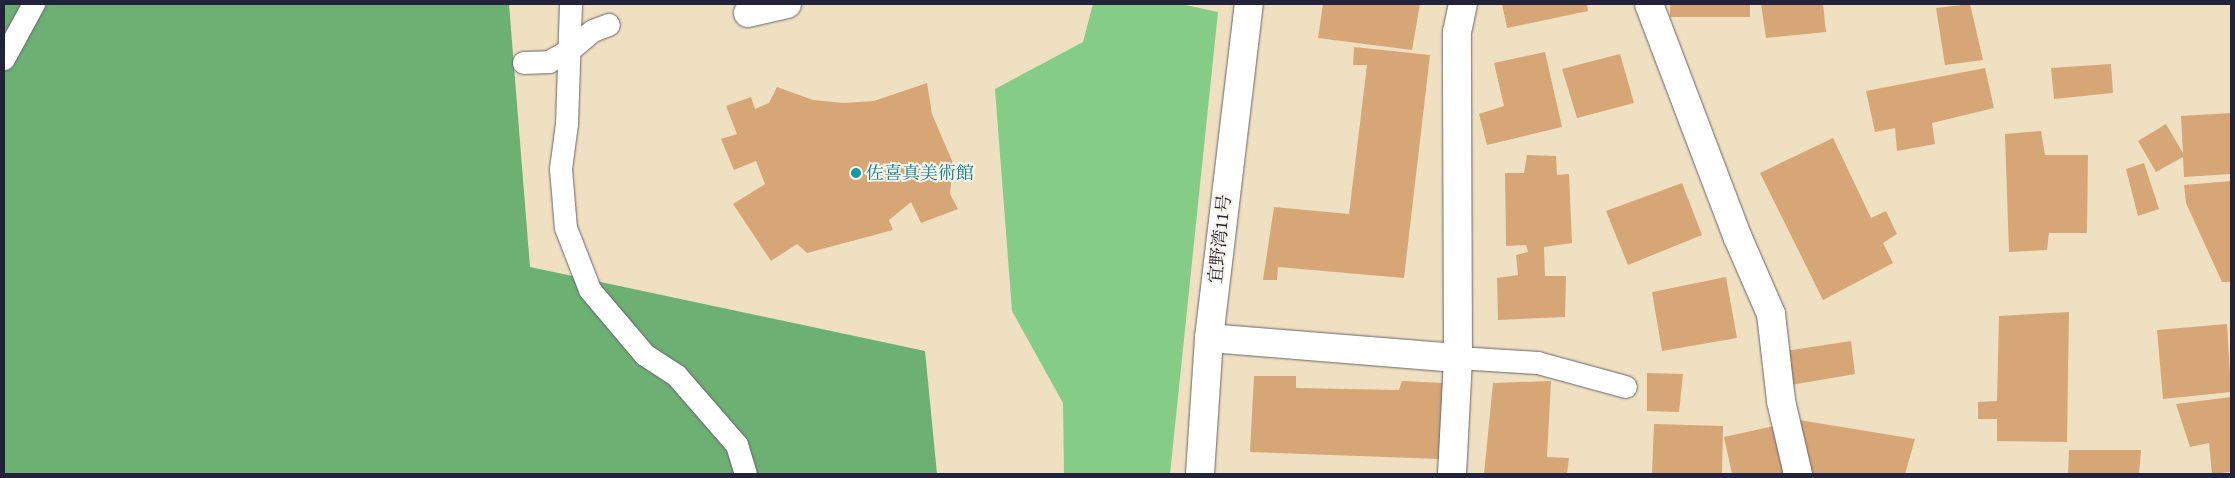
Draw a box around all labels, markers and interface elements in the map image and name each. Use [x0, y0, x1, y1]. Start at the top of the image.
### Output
place label: 佐喜真美術館 [866, 162, 974, 184]
marker: 佐喜真美術館 [850, 167, 862, 179]
street label: 宜野湾11号 [1205, 193, 1235, 285]

